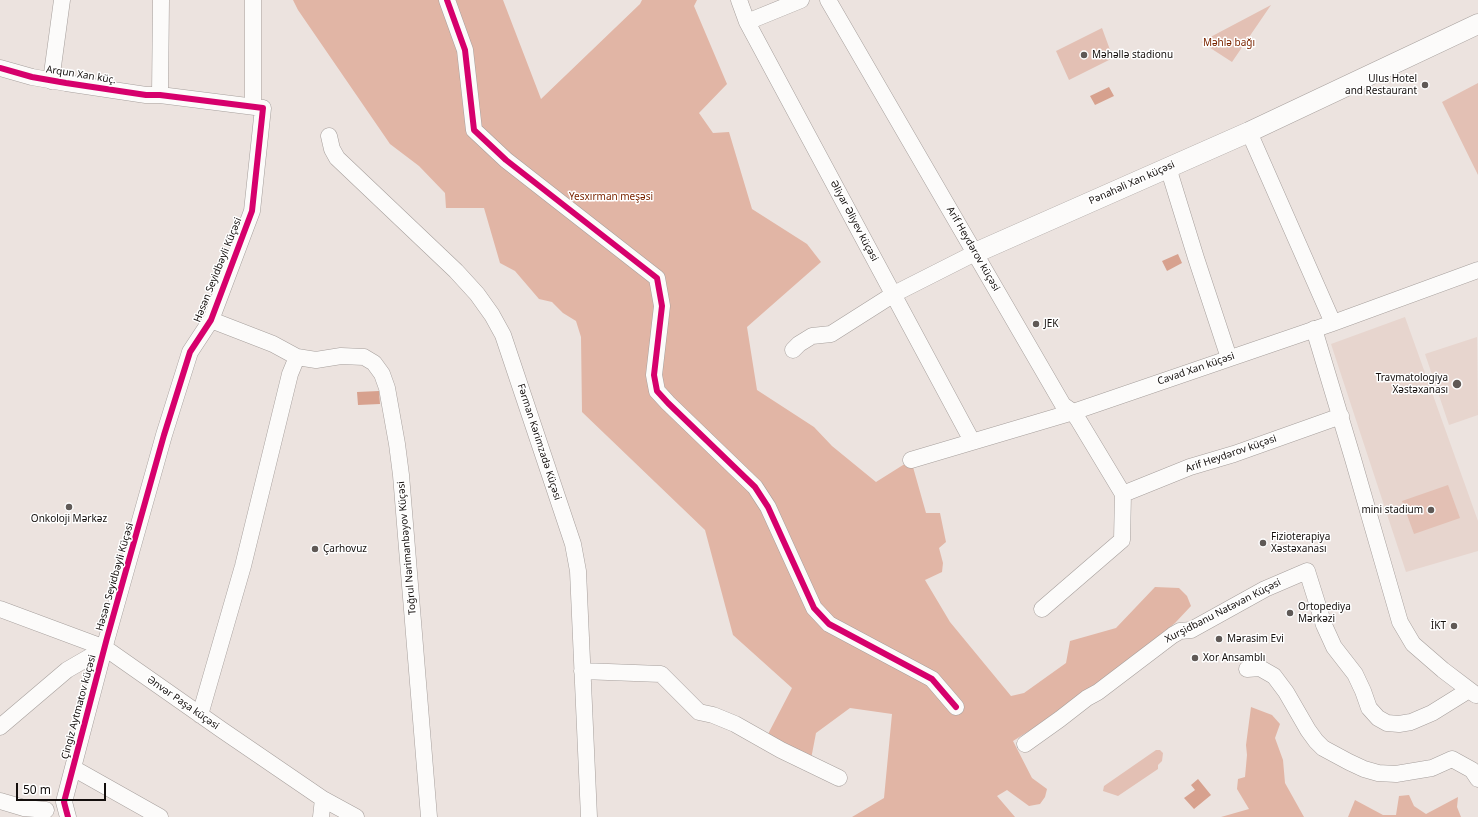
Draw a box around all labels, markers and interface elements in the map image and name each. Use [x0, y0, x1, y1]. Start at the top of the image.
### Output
park label: Məhlə bağı [1203, 37, 1255, 49]
place label: Məhəllə stadionu [1092, 49, 1173, 61]
marker: Məhəllə stadionu [1079, 50, 1089, 60]
street label: Arqun Xan küç. [45, 64, 117, 86]
place label: Ulus Hotel and Restaurant [1345, 73, 1417, 96]
marker: Ulus Hotel and Restaurant [1420, 80, 1430, 90]
street label: Pənahəli Xan küçəsi [1087, 159, 1177, 207]
street label: Əliyar Əliyev küçəsi [828, 178, 880, 264]
park label: Yesxırman meşəsi [569, 191, 653, 203]
street label: Arif Heydərov küçəsi [944, 205, 1002, 293]
street label: Həsən Seyidbəyli Küçəsi [191, 216, 245, 324]
place label: JEK [1044, 318, 1058, 330]
marker: JEK [1031, 319, 1041, 329]
street label: Cavad Xan küçəsi [1156, 350, 1236, 388]
place label: Travmatologiya Xəstəxanası [1376, 372, 1448, 396]
marker: Travmatologiya Xəstəxanası [1451, 378, 1463, 390]
street label: Fərman Kərimzadə Küçəsi [515, 382, 563, 502]
street label: Arif Heydərov küçəsi [1184, 433, 1278, 475]
street label: Toğrul Nərimanbəyov Küçəsi [395, 481, 419, 615]
marker: Onkoloji Mərkəz [64, 502, 74, 512]
place label: mini stadium [1361, 504, 1423, 516]
marker: mini stadium [1426, 505, 1436, 515]
place label: Onkoloji Mərkəz [31, 513, 107, 525]
street label: Həsən Seyidbəyli Küçəsi [94, 522, 136, 632]
place label: Fizioterapiya Xəstəxanası [1271, 531, 1330, 554]
marker: Fizioterapiya Xəstəxanası [1258, 538, 1268, 548]
place label: Çarhovuz [323, 543, 367, 555]
marker: Çarhovuz [310, 544, 320, 554]
street label: Xurşidbanu Natəvan Küçəsi [1163, 576, 1283, 646]
place label: Ortopediya Mərkəzi [1298, 601, 1351, 624]
marker: Ortopediya Mərkəzi [1285, 608, 1295, 618]
place label: İKT [1431, 620, 1446, 632]
marker: İKT [1449, 621, 1459, 631]
place label: Mərasim Evi [1227, 633, 1284, 645]
marker: Mərasim Evi [1214, 634, 1224, 644]
place label: Xor Ansamblı [1203, 652, 1265, 664]
street label: Çingiz Aytmatov küçəsi [59, 653, 99, 761]
marker: Xor Ansamblı [1190, 653, 1200, 663]
street label: Ənvər Paşa küçəsi [145, 674, 221, 732]
scale bar [18, 775, 108, 801]
text: 50 m [23, 781, 51, 798]

